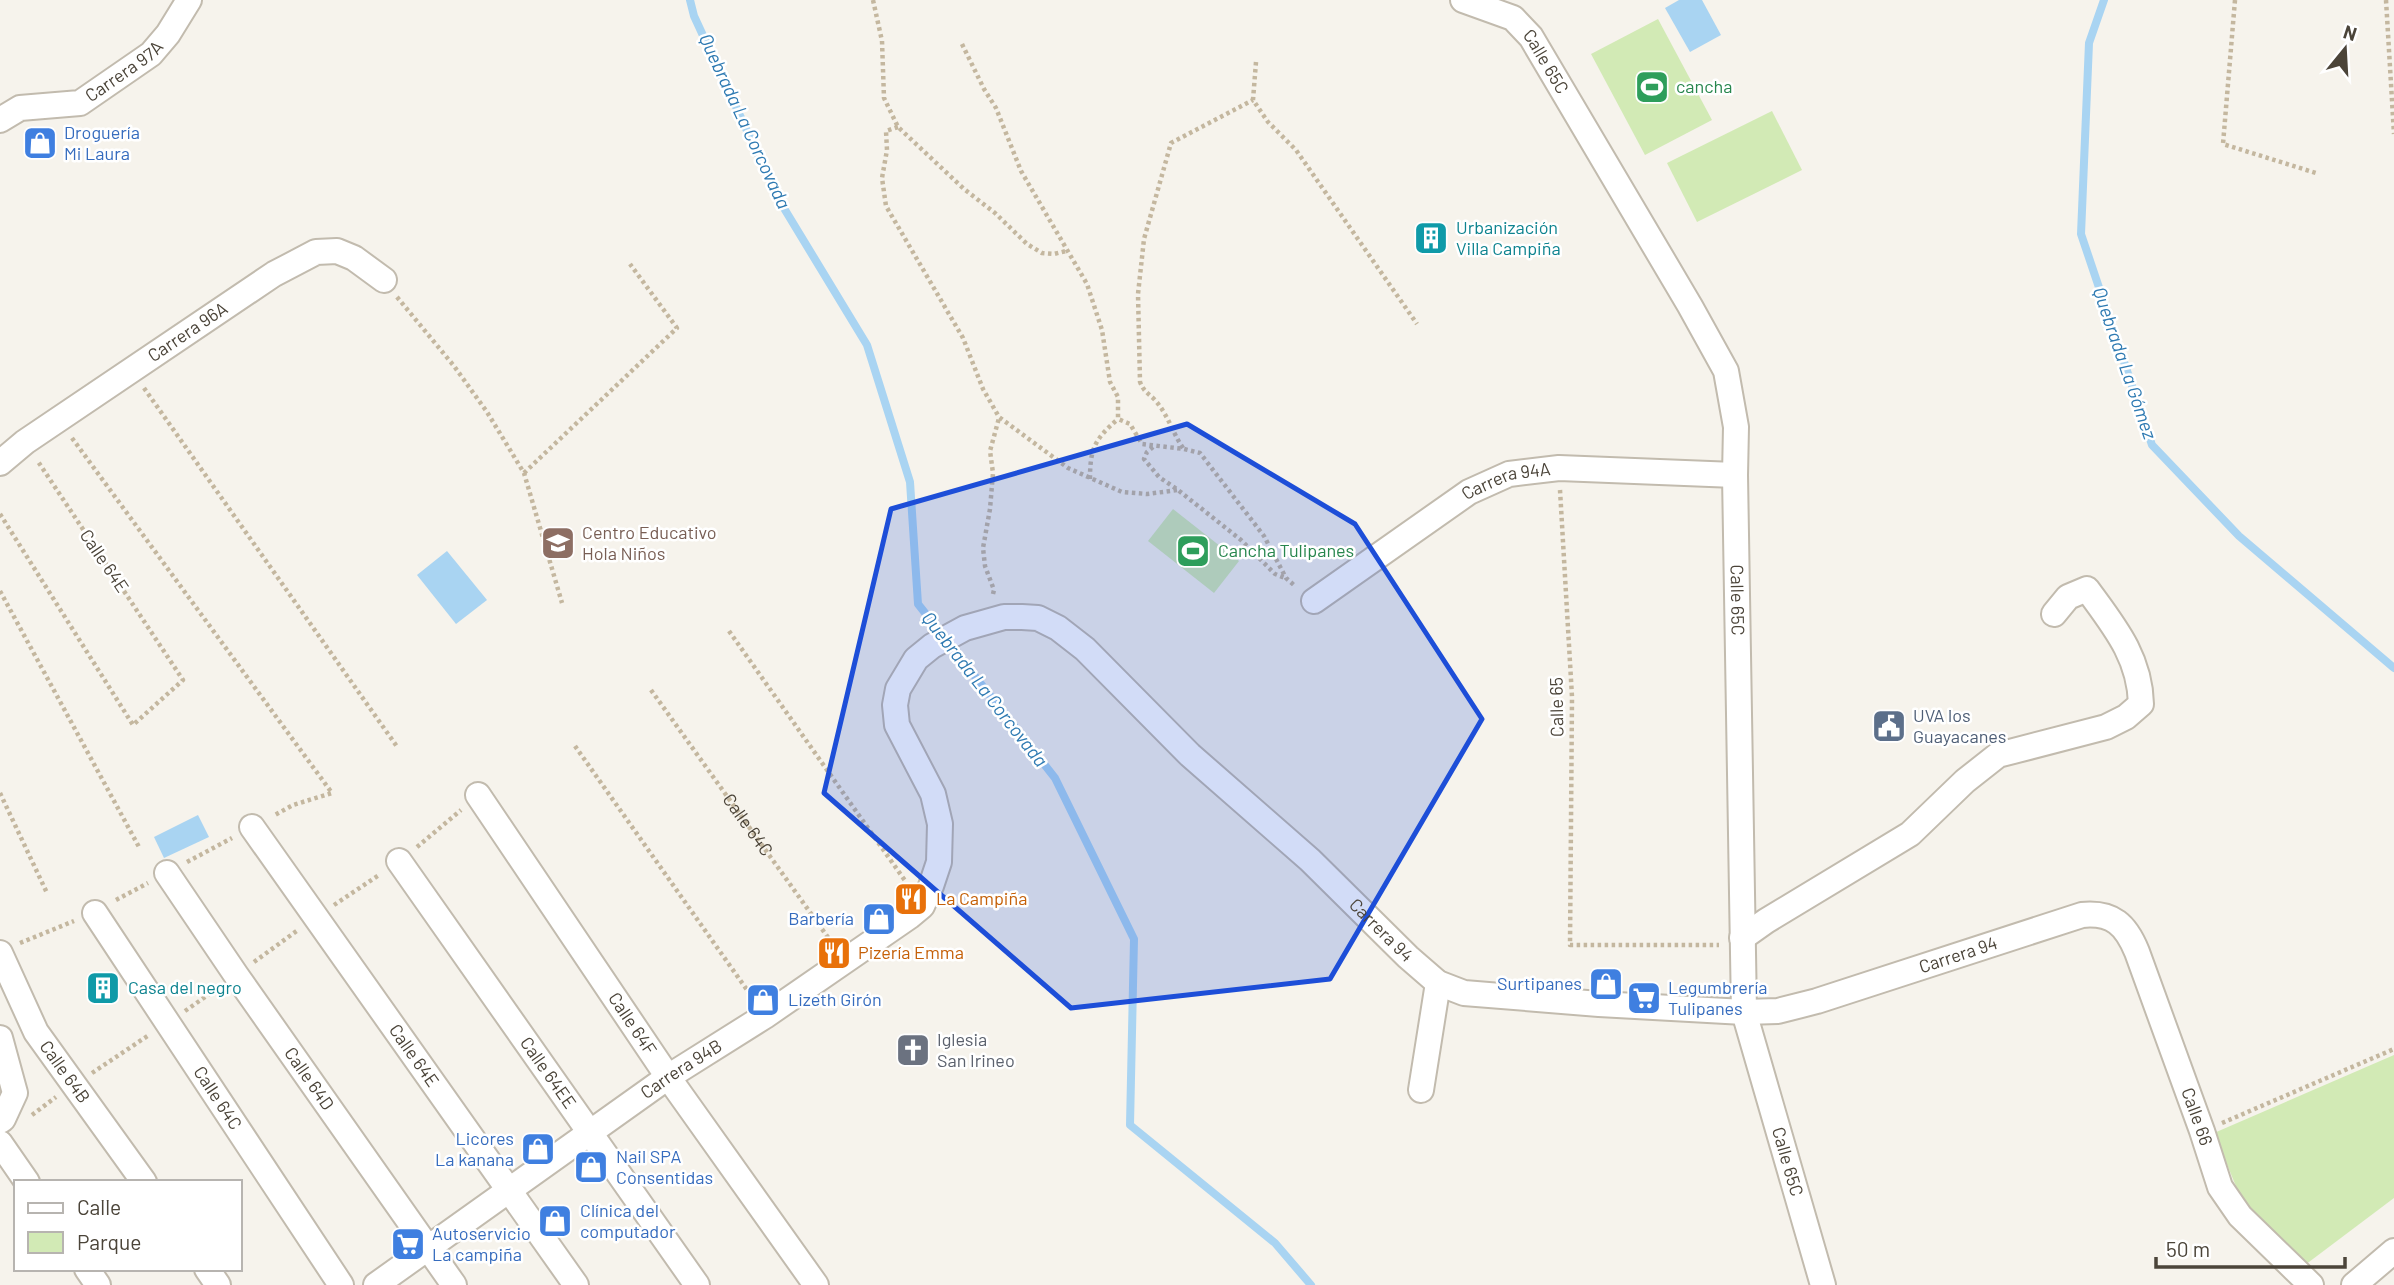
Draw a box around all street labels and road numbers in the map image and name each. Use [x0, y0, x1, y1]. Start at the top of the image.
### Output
street label: Calle 65C [1519, 24, 1574, 97]
street label: Carrera 97A [81, 36, 167, 106]
street label: Carrera 96A [143, 297, 231, 366]
street label: Carrera 94A [1457, 457, 1552, 504]
street label: Calle 64E [76, 525, 134, 596]
street label: Calle 65C [1727, 564, 1750, 636]
street label: Calle 65 [1544, 677, 1568, 737]
street label: Calle 64C [719, 789, 778, 860]
street label: Carrera 94 [1345, 893, 1418, 966]
street label: Carrera 94 [1916, 931, 2000, 977]
street label: Calle 64F [604, 988, 662, 1059]
street label: Calle 64E [385, 1019, 444, 1091]
street label: Calle 64EE [516, 1032, 581, 1112]
street label: Carrera 94B [636, 1034, 726, 1103]
street label: Calle 64B [36, 1036, 96, 1107]
street label: Calle 64D [280, 1042, 339, 1114]
street label: Calle 64C [189, 1062, 247, 1134]
street label: Calle 66 [2177, 1084, 2218, 1148]
street label: Calle 65C [1768, 1124, 1809, 1199]

